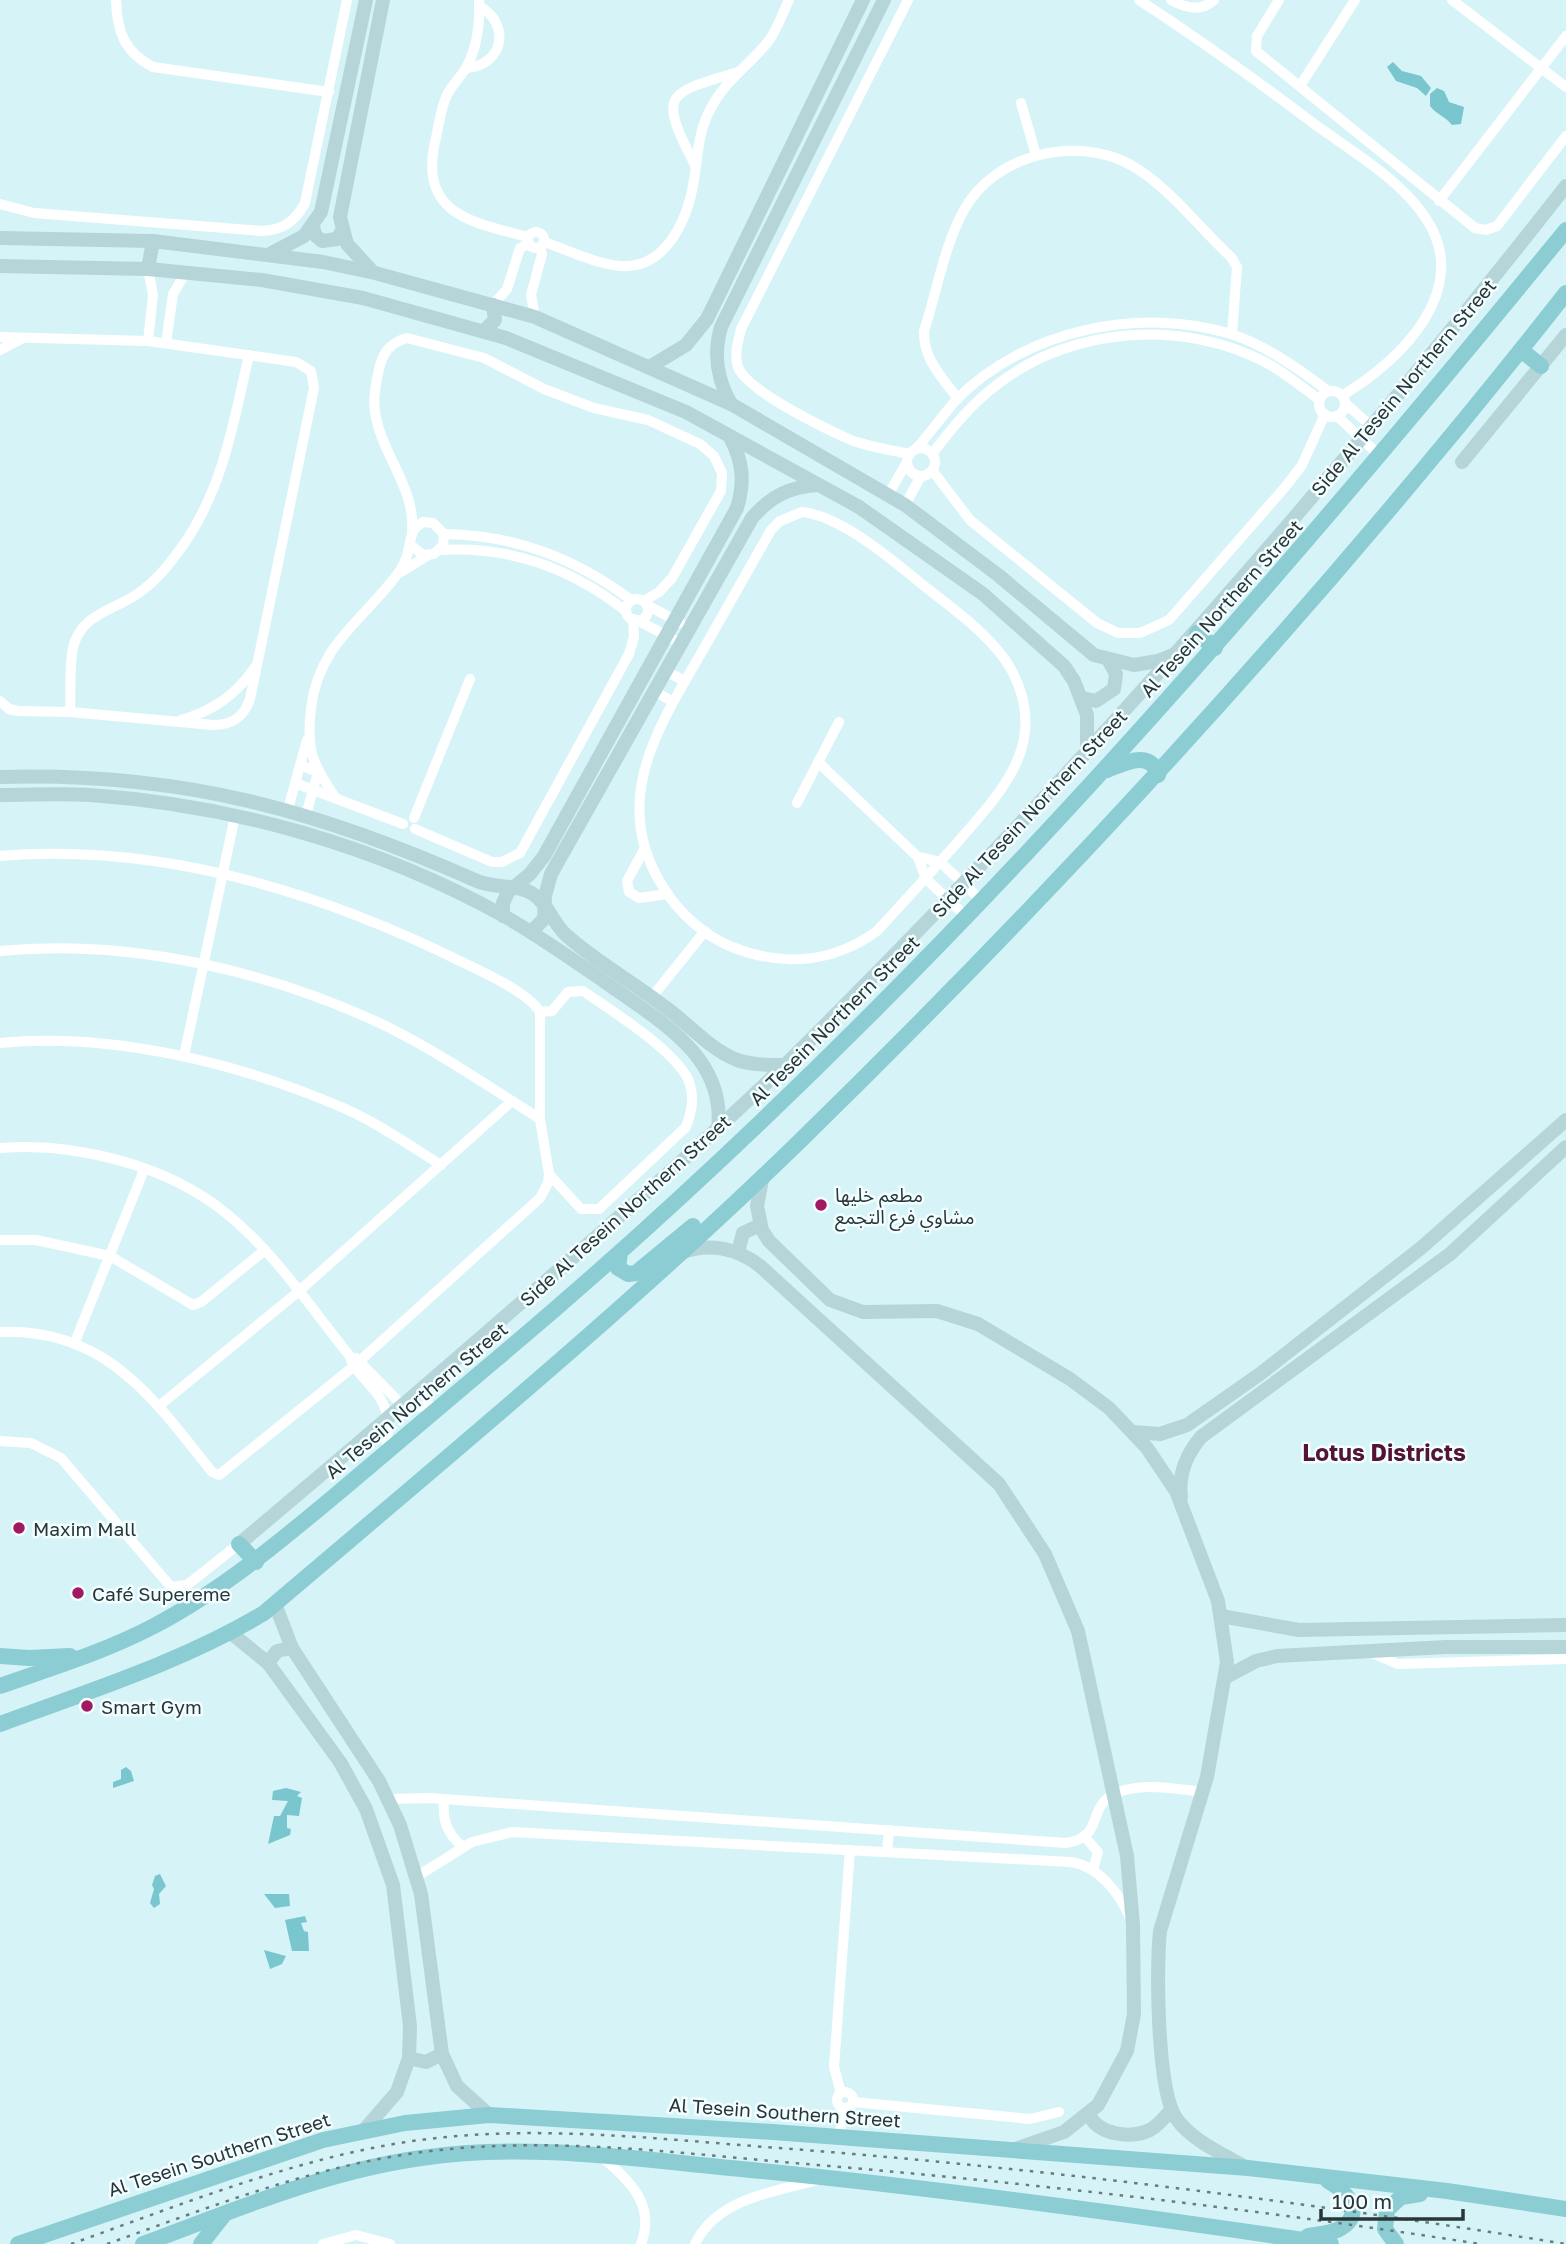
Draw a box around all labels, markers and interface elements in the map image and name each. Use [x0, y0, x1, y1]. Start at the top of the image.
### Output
street label: Side Al Tesein Northern Street [1306, 274, 1500, 500]
street label: Al Tesein Northern Street [1135, 515, 1307, 701]
street label: Side Al Tesein Northern Street [927, 704, 1131, 922]
street label: Al Tesein Northern Street [744, 930, 924, 1110]
street label: Side Al Tesein Northern Street [515, 1109, 735, 1311]
place label: مطعم خليها مشاوي فرع التجمع [835, 1183, 974, 1232]
marker: مطعم خليها مشاوي فرع التجمع [813, 1197, 829, 1213]
street label: Al Tesein Northern Street [320, 1317, 512, 1483]
district label: Lotus Districts [1302, 1438, 1466, 1466]
place label: Maxim Mall [33, 1517, 136, 1540]
marker: Maxim Mall [11, 1520, 27, 1536]
place label: Café Supereme [92, 1582, 231, 1605]
marker: Café Supereme [70, 1585, 86, 1601]
place label: Smart Gym [101, 1695, 202, 1718]
marker: Smart Gym [79, 1698, 95, 1714]
street label: Al Tesein Southern Street [668, 2092, 902, 2132]
street label: Al Tesein Southern Street [105, 2107, 333, 2201]
scale bar [1321, 2178, 1463, 2222]
text: 100 m [1332, 2188, 1392, 2214]

